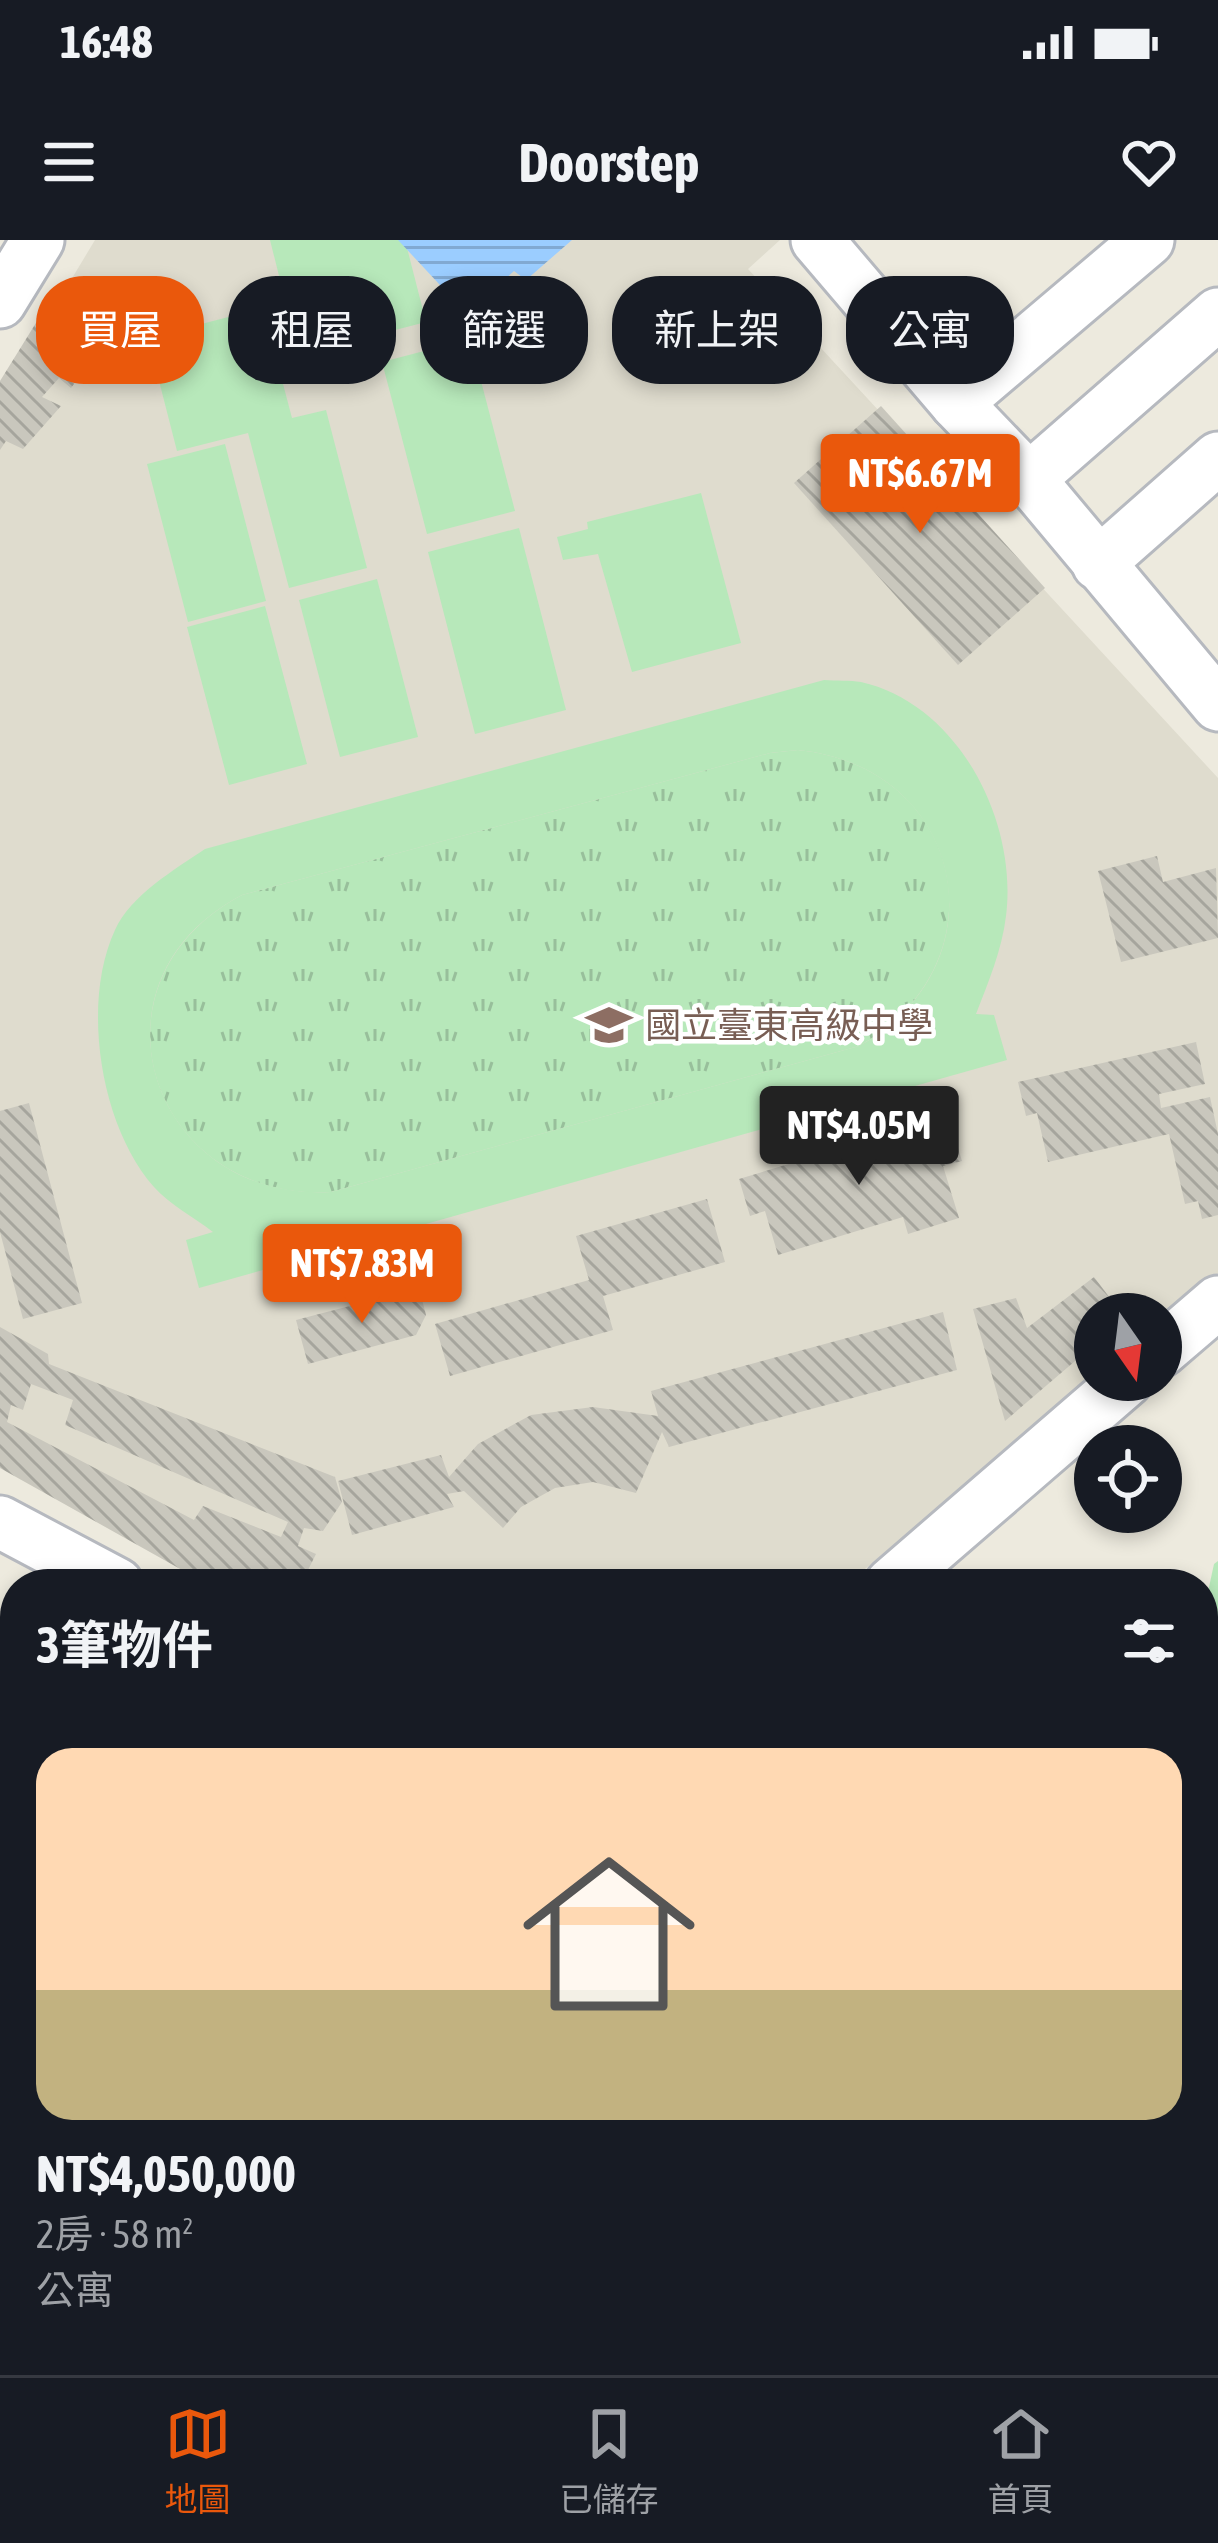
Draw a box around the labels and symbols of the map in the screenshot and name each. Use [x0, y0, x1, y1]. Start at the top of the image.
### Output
pin: NT$6.67M [796, 434, 1044, 536]
school or university icon: 國立臺東高級中學 [584, 1000, 634, 1050]
place label: 國立臺東高級中學 [645, 1004, 933, 1046]
pin: NT$4.05M [735, 1086, 983, 1188]
pin: NT$7.83M [238, 1224, 486, 1326]
north arrow [1074, 1293, 1182, 1401]

